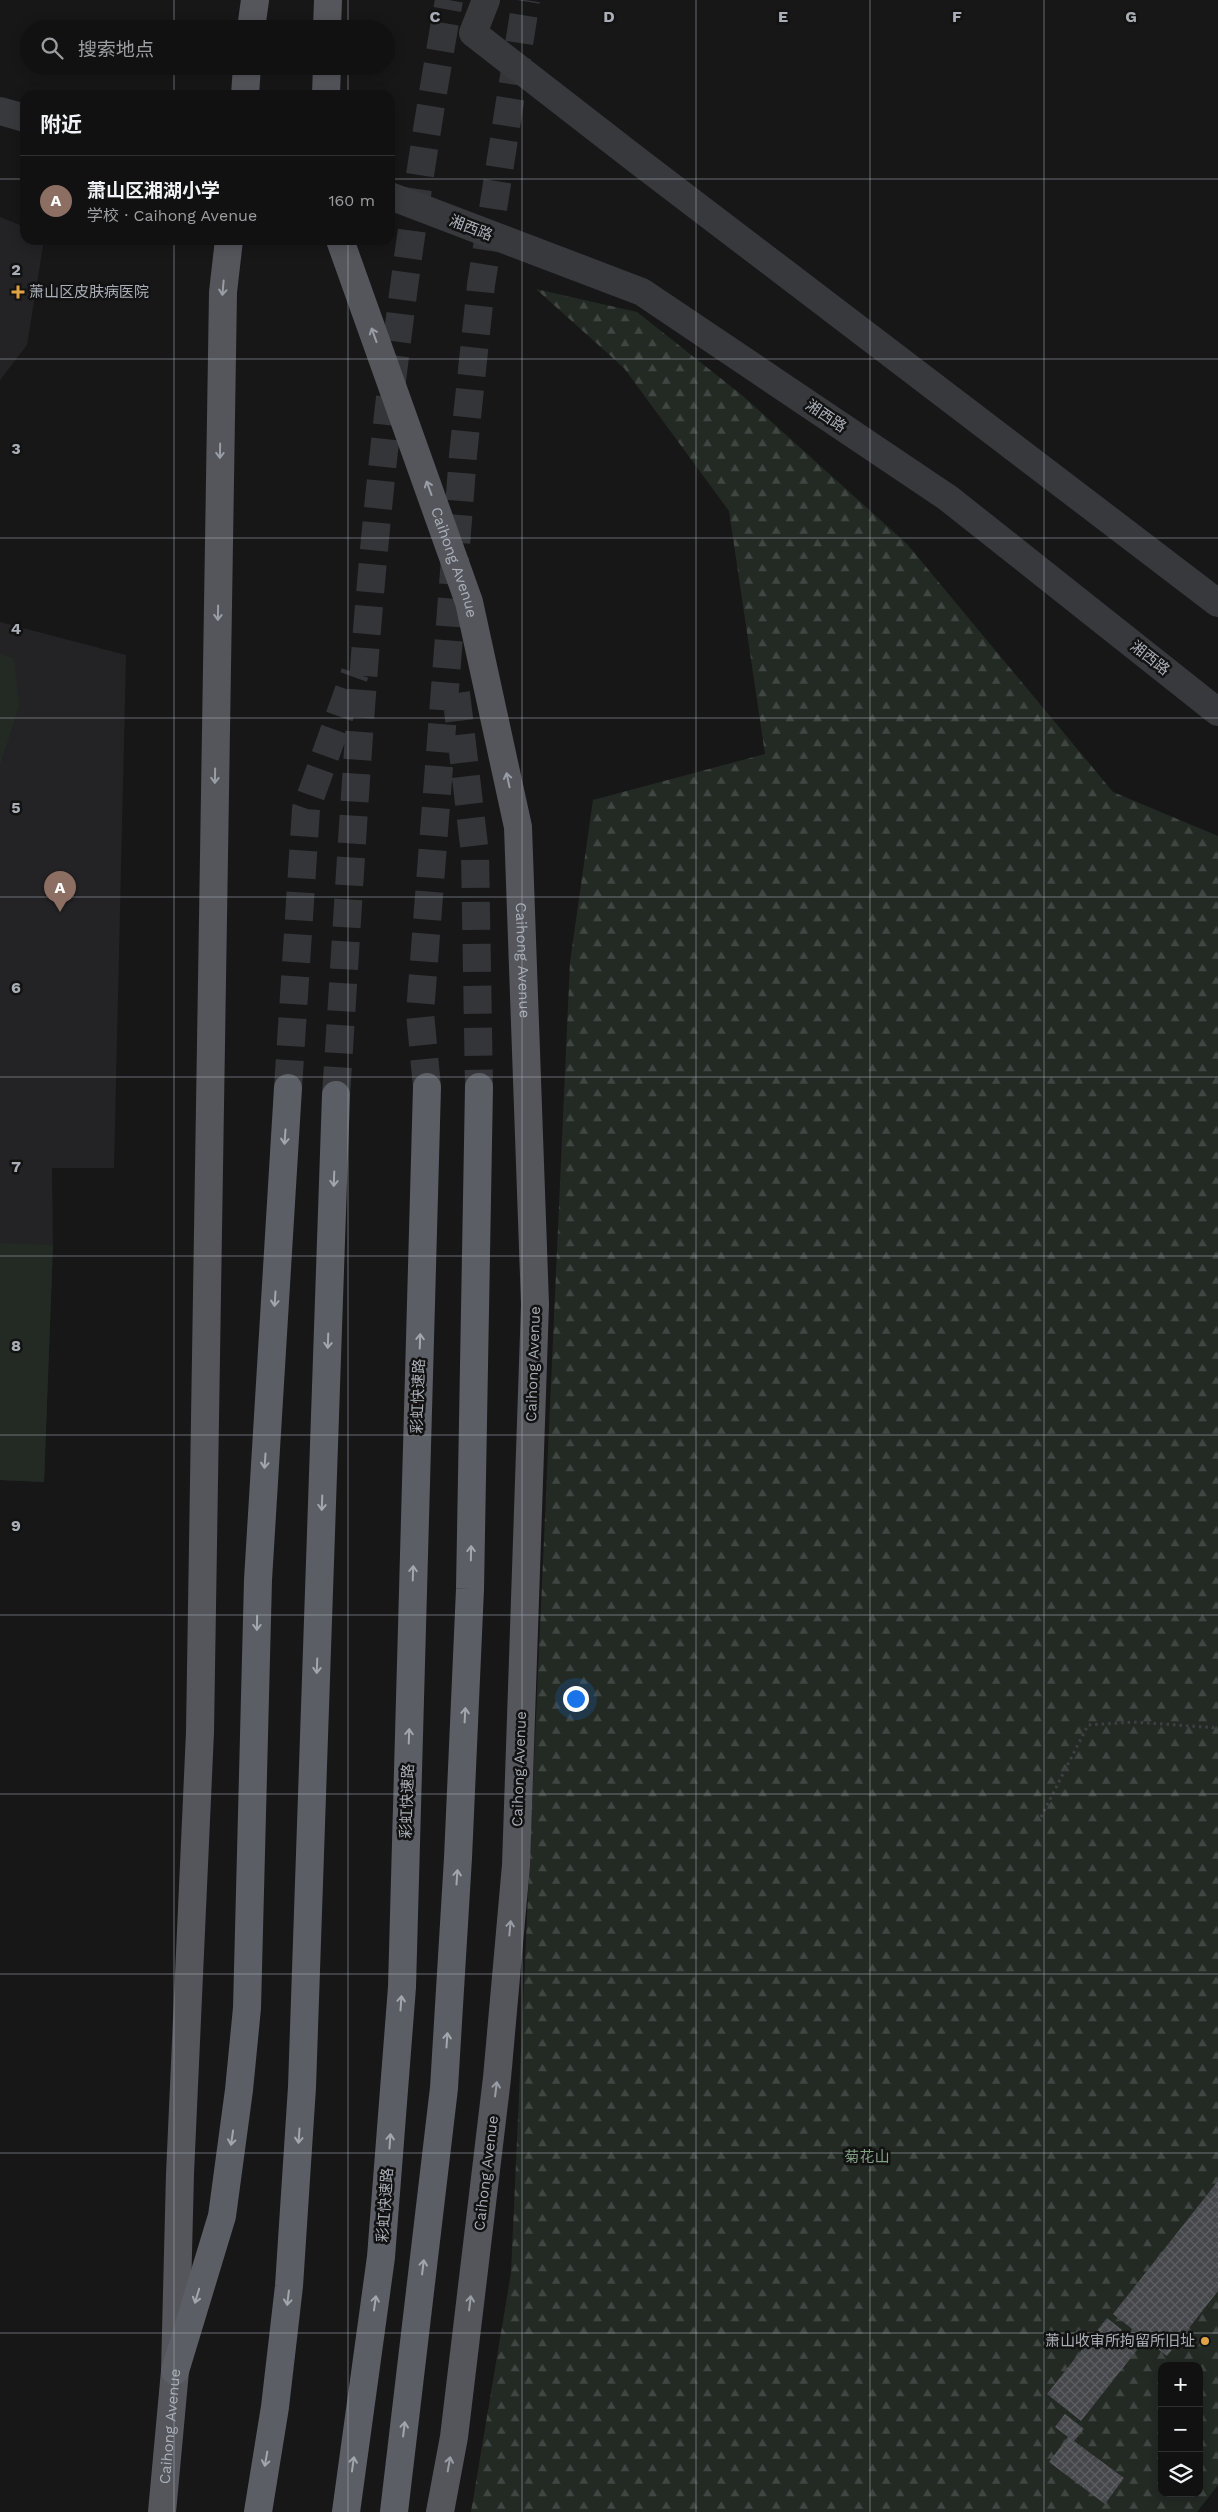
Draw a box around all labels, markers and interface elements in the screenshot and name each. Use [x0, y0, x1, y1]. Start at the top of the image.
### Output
text: C [430, 7, 441, 26]
text: D [603, 7, 615, 26]
text: E [778, 7, 788, 26]
text: F [952, 7, 962, 26]
text: G [1125, 7, 1137, 26]
search box [20, 20, 395, 75]
icon: search [38, 34, 66, 62]
text: 搜索地点 [78, 38, 154, 61]
text: 附近 [40, 112, 82, 137]
text: 萧山区湘湖小学 [87, 179, 220, 202]
text: A [51, 191, 61, 210]
text: 160 m [328, 191, 375, 210]
text: 学校 · Caihong Avenue [87, 206, 257, 225]
street label: 湘西路 [447, 212, 495, 244]
text: 2 [11, 260, 21, 279]
one-way arrow [219, 280, 228, 296]
place label: 萧山区皮肤病医院 [29, 283, 149, 301]
marker: 萧山区皮肤病医院 [11, 285, 25, 299]
one-way arrow [369, 328, 378, 343]
street label: 湘西路 [802, 396, 850, 436]
text: 3 [11, 439, 21, 458]
one-way arrow [215, 442, 225, 459]
one-way arrow [424, 481, 433, 497]
street label: Caihong Avenue [427, 505, 481, 619]
one-way arrow [213, 605, 222, 621]
text: 4 [11, 619, 21, 638]
street label: 湘西路 [1127, 637, 1173, 679]
one-way arrow [210, 768, 220, 784]
one-way arrow [503, 772, 512, 788]
text: 5 [11, 798, 21, 817]
pin: A [44, 871, 76, 912]
street label: Caihong Avenue [512, 902, 534, 1019]
text: 6 [11, 978, 21, 997]
one-way arrow [281, 1128, 290, 1144]
text: 7 [11, 1157, 21, 1176]
one-way arrow [329, 1170, 338, 1186]
one-way arrow [271, 1290, 280, 1306]
street label: Caihong Avenue [522, 1306, 544, 1422]
one-way arrow [323, 1332, 333, 1349]
one-way arrow [415, 1333, 425, 1350]
text: 8 [11, 1336, 21, 1355]
street label: 彩虹快速路 [408, 1358, 428, 1434]
one-way arrow [260, 1453, 270, 1469]
one-way arrow [318, 1495, 327, 1511]
text: 9 [11, 1516, 21, 1535]
one-way arrow [466, 1545, 476, 1562]
one-way arrow [409, 1566, 418, 1582]
one-way arrow [252, 1615, 261, 1631]
one-way arrow [312, 1658, 322, 1674]
your location [563, 1686, 589, 1712]
one-way arrow [460, 1707, 469, 1723]
street label: Caihong Avenue [508, 1711, 530, 1827]
one-way arrow [404, 1728, 414, 1744]
street label: 彩虹快速路 [397, 1763, 417, 1839]
one-way arrow [453, 1870, 462, 1886]
one-way arrow [506, 1920, 515, 1936]
one-way arrow [396, 1995, 406, 2011]
one-way arrow [442, 2032, 451, 2048]
one-way arrow [491, 2082, 501, 2098]
street label: Caihong Avenue [470, 2114, 502, 2232]
one-way arrow [295, 2128, 304, 2144]
one-way arrow [227, 2130, 237, 2146]
one-way arrow [386, 2133, 395, 2149]
park label: 菊花山 [844, 2148, 890, 2166]
street label: 彩虹快速路 [373, 2167, 397, 2243]
one-way arrow [418, 2260, 428, 2276]
one-way arrow [192, 2288, 202, 2304]
one-way arrow [283, 2290, 293, 2306]
one-way arrow [370, 2295, 380, 2311]
one-way arrow [465, 2295, 475, 2311]
place label: 萧山收审所拘留所旧址 [1045, 2332, 1195, 2350]
marker: 萧山收审所拘留所旧址 [1199, 2335, 1211, 2347]
map controls [1158, 2362, 1203, 2497]
button: + [1158, 2362, 1203, 2407]
street label: Caihong Avenue [156, 2368, 184, 2485]
button: − [1158, 2407, 1203, 2452]
one-way arrow [399, 2421, 409, 2437]
one-way arrow [261, 2451, 271, 2467]
button: layers [1158, 2452, 1203, 2497]
one-way arrow [348, 2456, 358, 2472]
one-way arrow [445, 2456, 454, 2472]

